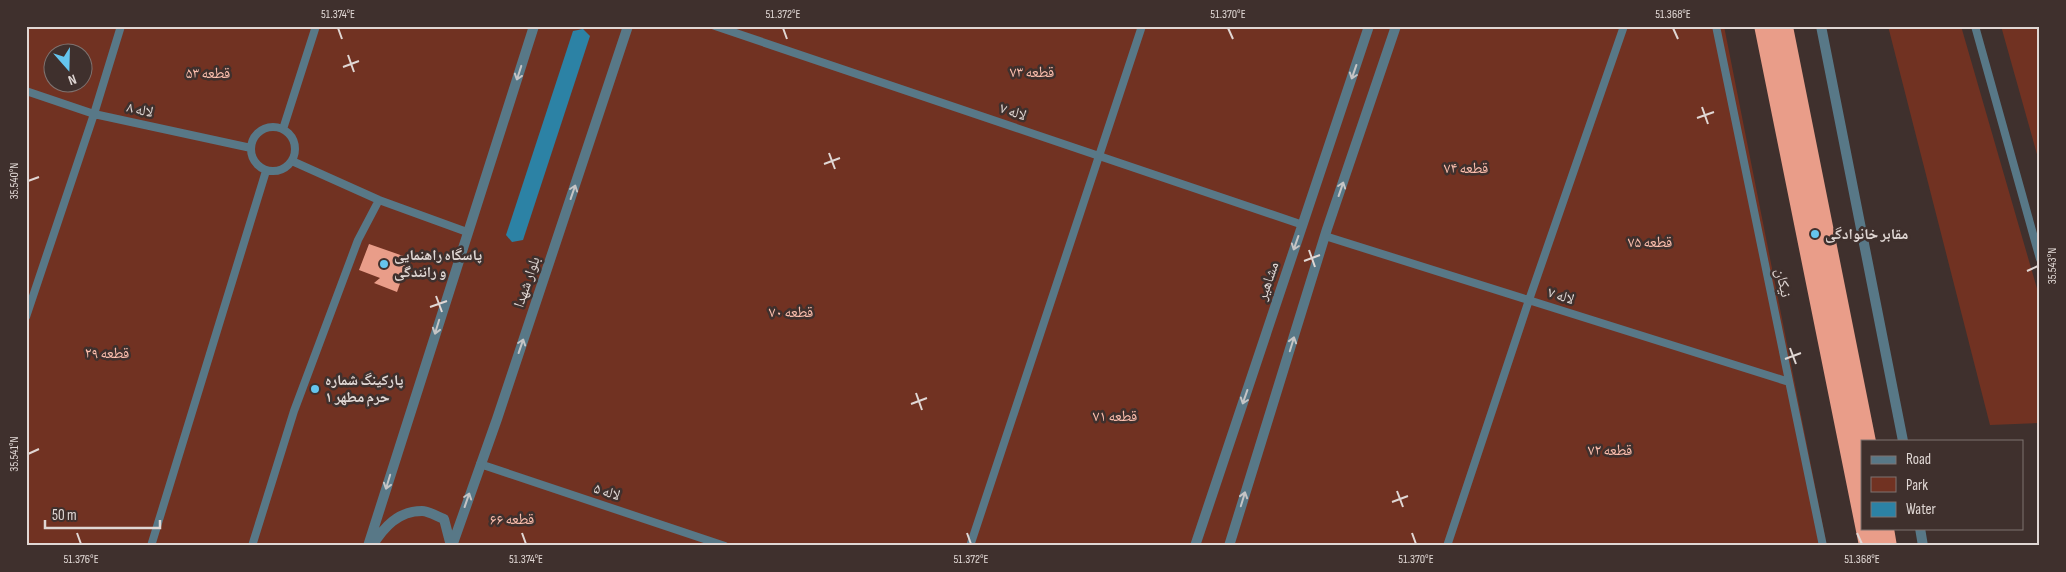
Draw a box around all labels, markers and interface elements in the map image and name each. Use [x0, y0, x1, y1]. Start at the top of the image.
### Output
text: 51.374°E [321, 7, 355, 22]
text: 51.372°E [766, 7, 800, 22]
text: 51.370°E [1210, 7, 1246, 22]
text: 51.368°E [1655, 7, 1691, 22]
north arrow [42, 42, 92, 92]
park label: قطعه ۷۳ [1010, 63, 1054, 82]
park label: قطعه ۵۳ [186, 64, 230, 83]
one-way arrow [514, 64, 523, 80]
one-way arrow [1349, 64, 1358, 80]
text: N [66, 70, 79, 89]
street label: لاله ۸ [125, 98, 155, 122]
street label: لاله ۷ [997, 99, 1029, 125]
park label: قطعه ۷۴ [1444, 159, 1488, 178]
text: 35.540°N [7, 163, 22, 199]
one-way arrow [1337, 182, 1346, 197]
one-way arrow [568, 184, 578, 200]
place label: مقابر خانوادگی [1825, 225, 1908, 244]
marker: مقابر خانوادگی [1809, 228, 1821, 240]
park label: قطعه ۷۵ [1628, 233, 1672, 252]
one-way arrow [1291, 235, 1301, 251]
place label: پاسگاه راهنمایی و رانندگی [394, 246, 482, 282]
text: 35.543°N [2045, 248, 2060, 284]
street label: بلوار شهدا [509, 254, 545, 310]
marker: پاسگاه راهنمایی و رانندگی [378, 258, 390, 270]
street label: مشاهیر [1252, 259, 1283, 304]
street label: نیکان [1771, 267, 1795, 299]
street label: لاله ۷ [1545, 283, 1577, 309]
park label: قطعه ۷۰ [769, 303, 813, 322]
one-way arrow [432, 319, 442, 335]
one-way arrow [1287, 336, 1297, 352]
one-way arrow [517, 339, 526, 354]
park label: قطعه ۲۹ [85, 344, 129, 363]
place label: پارکینگ شماره ۱ حرم مطهر [325, 371, 403, 407]
marker: پارکینگ شماره ۱ حرم مطهر [309, 383, 321, 395]
one-way arrow [1240, 389, 1249, 404]
park label: قطعه ۷۱ [1093, 407, 1137, 426]
text: 35.541°N [7, 436, 22, 472]
legend [1861, 440, 2024, 530]
park label: قطعه ۷۲ [1588, 441, 1632, 460]
text: Road [1906, 450, 1931, 469]
one-way arrow [383, 474, 393, 490]
text: Park [1906, 476, 1928, 495]
street label: لاله ۵ [591, 479, 623, 505]
one-way arrow [463, 492, 473, 508]
one-way arrow [1239, 492, 1249, 508]
scale bar [45, 497, 160, 529]
text: Water [1906, 500, 1937, 519]
text: 50 m [52, 506, 77, 525]
park label: قطعه ۶۶ [490, 510, 534, 529]
text: 51.376°E [63, 552, 99, 567]
text: 51.374°E [509, 552, 543, 567]
text: 51.372°E [954, 552, 988, 567]
text: 51.370°E [1398, 552, 1434, 567]
text: 51.368°E [1844, 552, 1880, 567]

